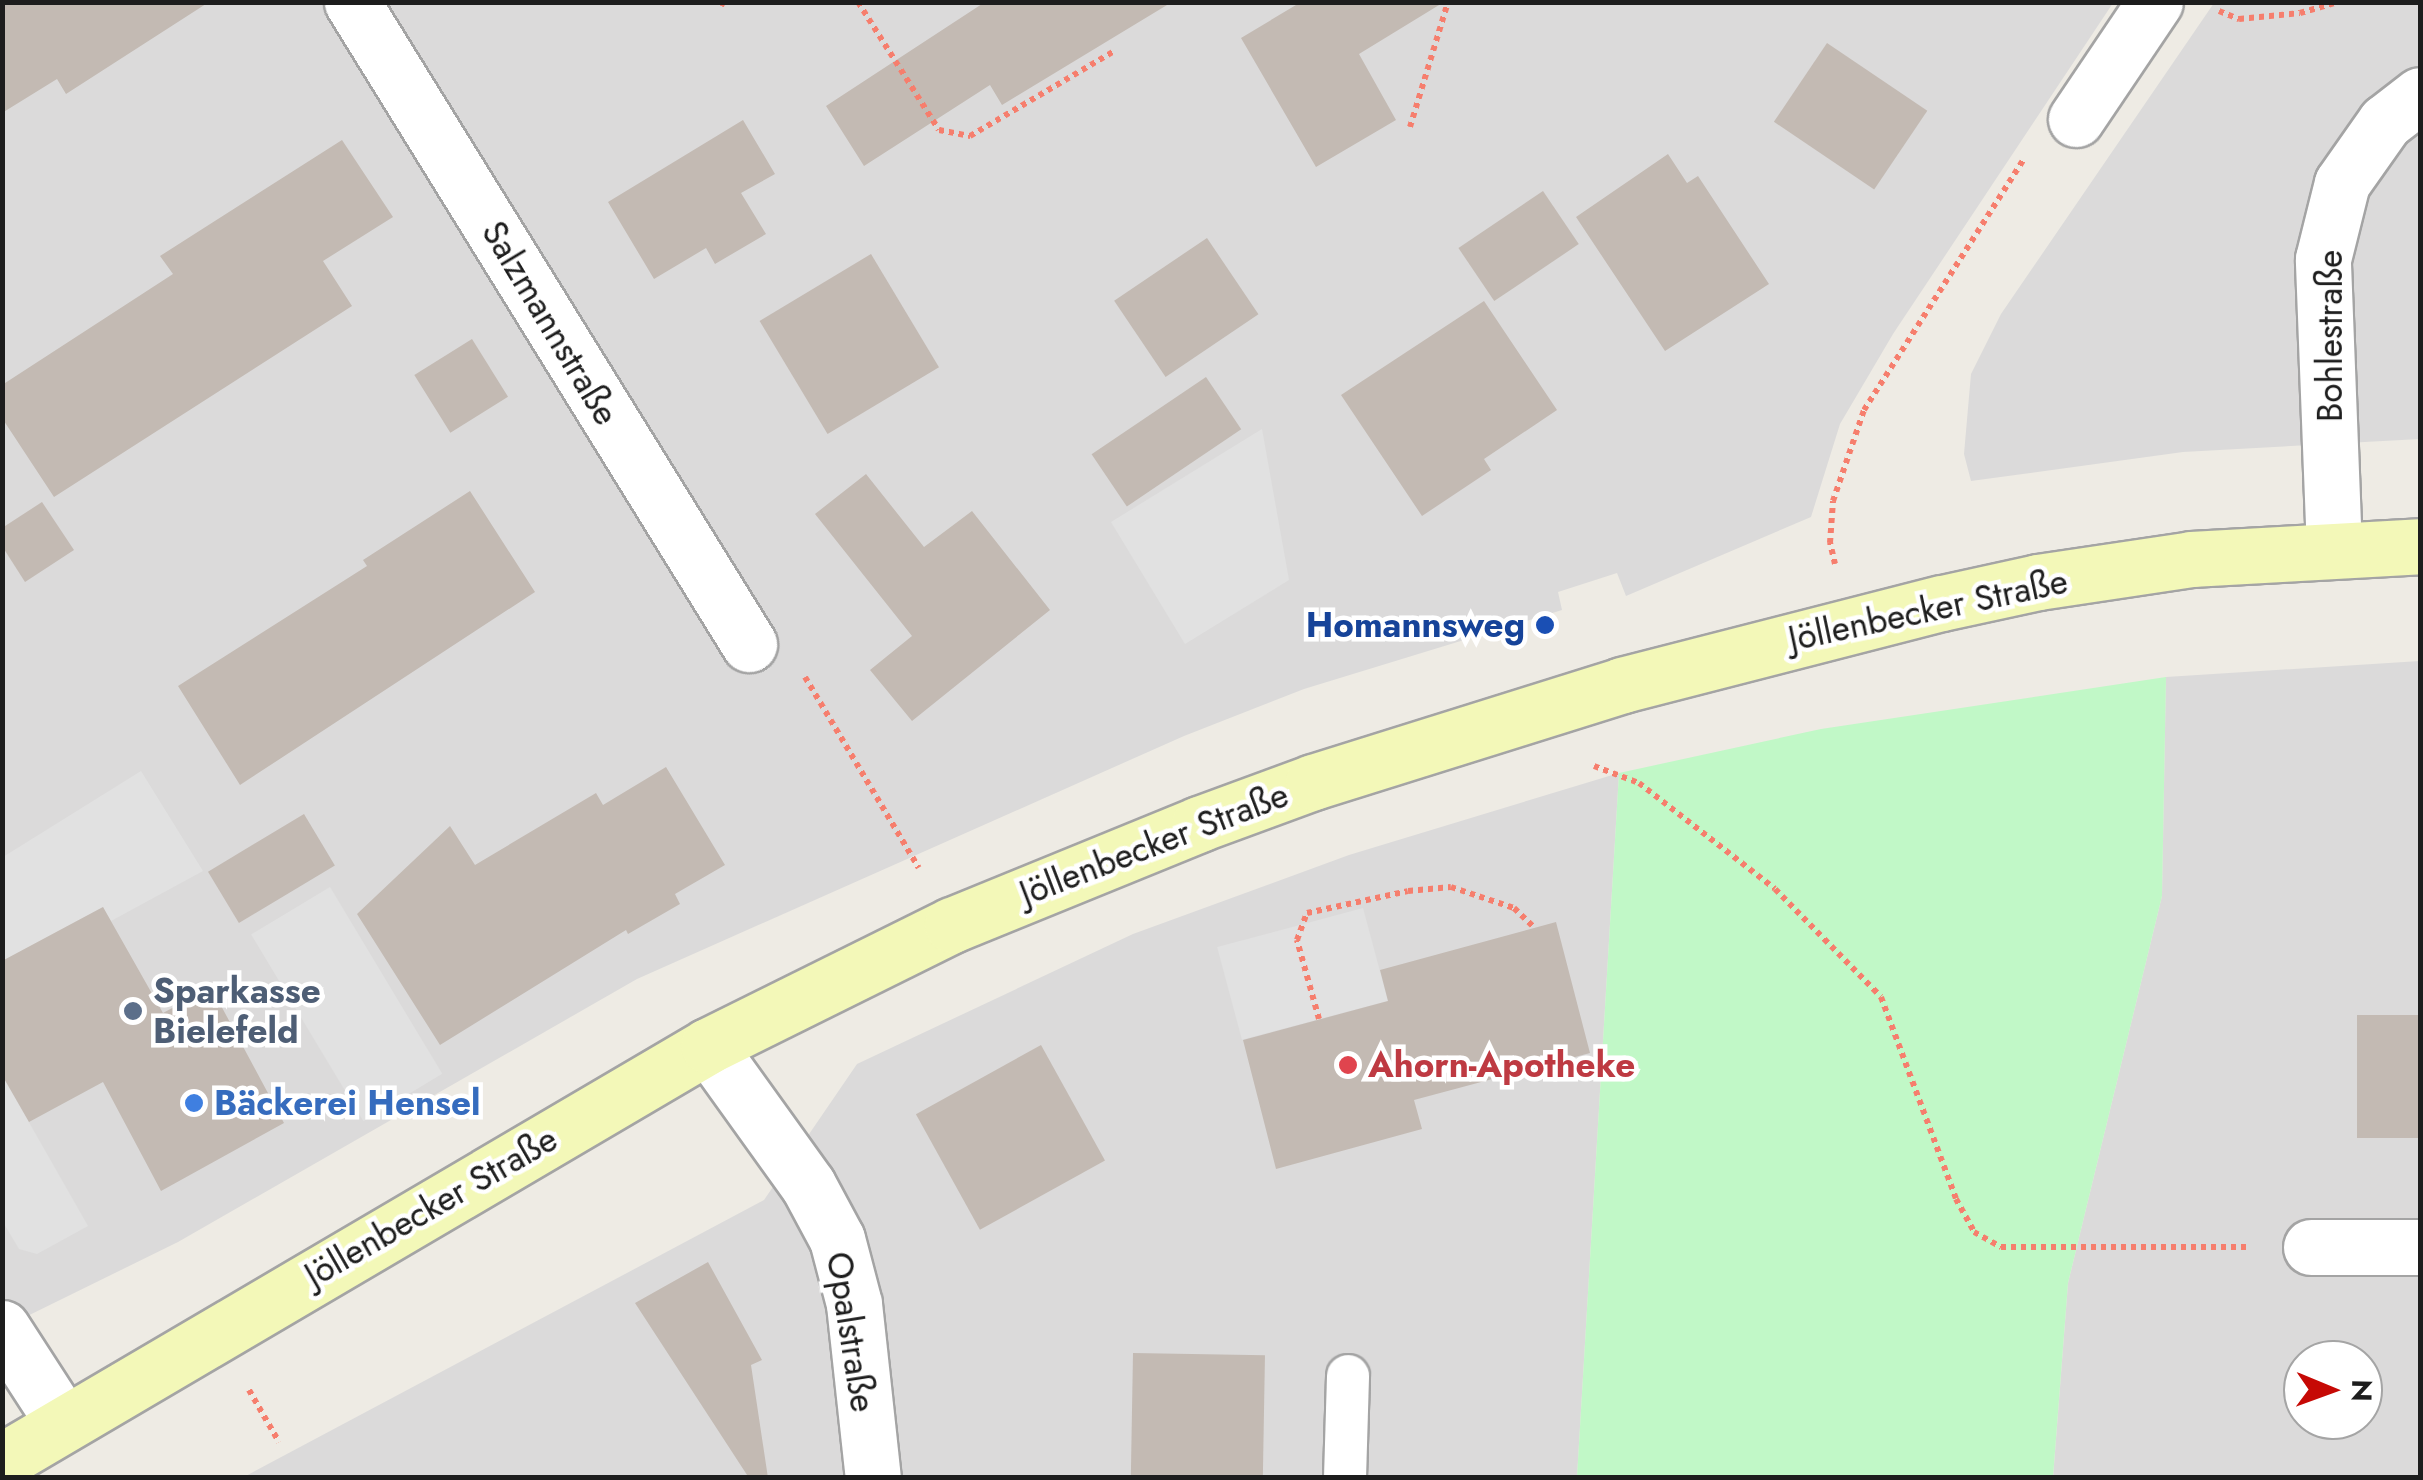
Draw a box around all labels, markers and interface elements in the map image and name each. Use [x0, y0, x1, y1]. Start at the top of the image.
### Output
street label: Salzmannstraße [473, 214, 627, 432]
street label: Bohlestraße [2309, 250, 2351, 422]
street label: Jöllenbecker Straße [1785, 560, 2071, 660]
place label: Homannsweg [1306, 604, 1525, 646]
marker: Homannsweg [1534, 614, 1556, 636]
street label: Jöllenbecker Straße [1014, 773, 1294, 915]
place label: Sparkasse Bielefeld [153, 970, 321, 1052]
marker: Sparkasse Bielefeld [122, 1000, 144, 1022]
place label: Ahorn-Apotheke [1368, 1044, 1635, 1086]
marker: Ahorn-Apotheke [1337, 1054, 1359, 1076]
place label: Bäckerei Hensel [214, 1082, 481, 1124]
marker: Bäckerei Hensel [183, 1092, 205, 1114]
street label: Jöllenbecker Straße [297, 1118, 565, 1296]
street label: Opalstraße [818, 1249, 884, 1415]
north arrow [2283, 1340, 2383, 1440]
text: N [2341, 1379, 2382, 1402]

